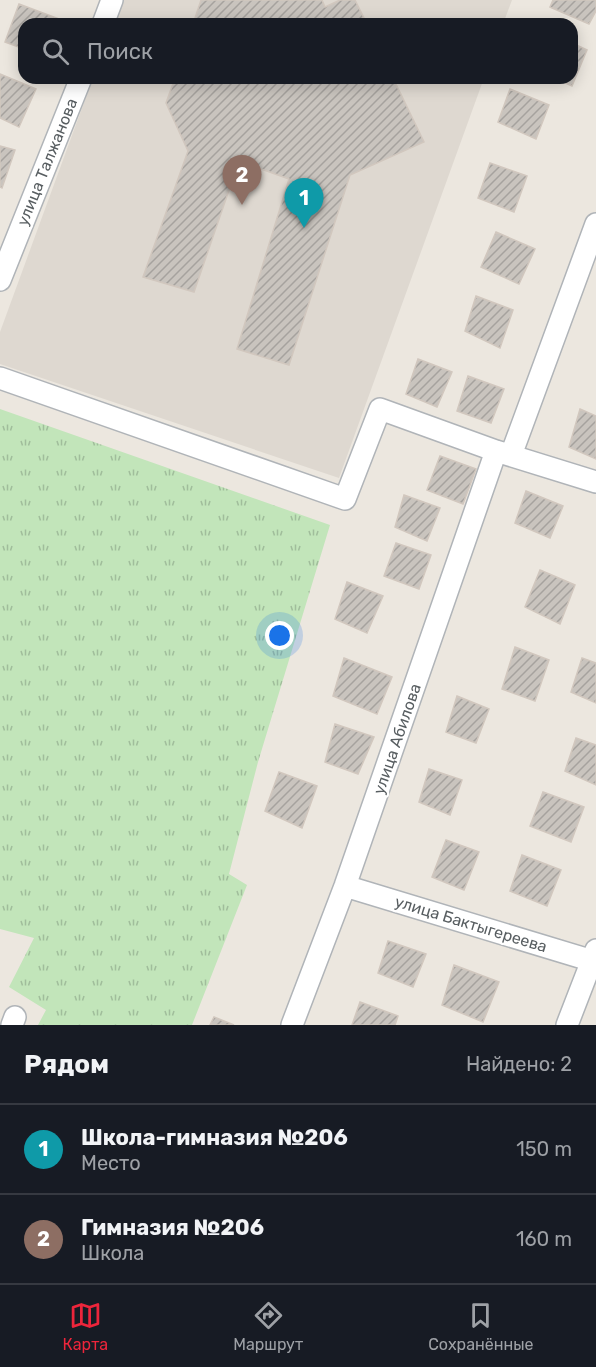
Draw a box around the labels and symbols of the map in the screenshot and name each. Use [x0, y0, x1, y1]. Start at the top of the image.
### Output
street label: улица Талжанова [13, 96, 81, 228]
pin: 2 [222, 156, 262, 205]
pin: 1 [284, 178, 324, 228]
your location [265, 621, 294, 650]
street label: улица Абилова [369, 681, 425, 797]
street label: улица Бактыгереева [393, 892, 549, 956]

